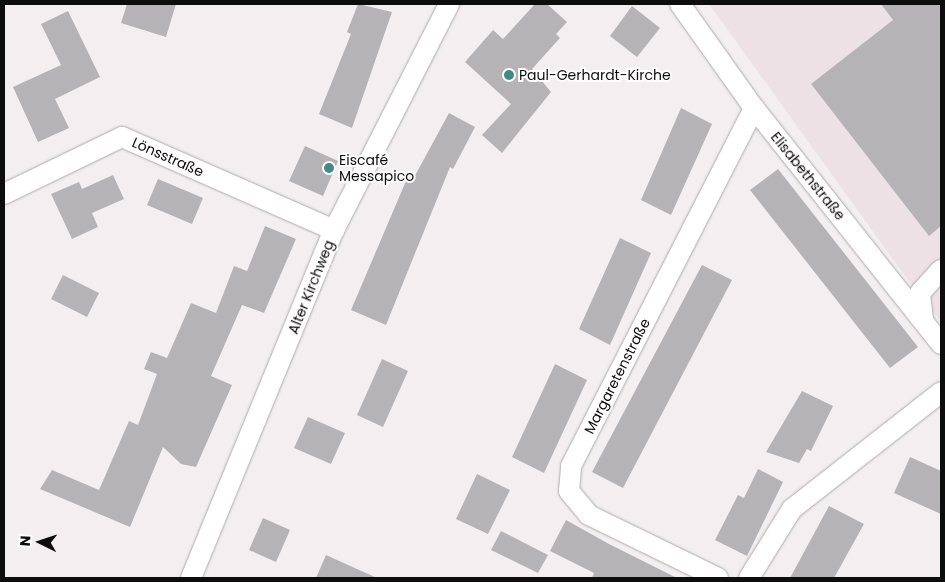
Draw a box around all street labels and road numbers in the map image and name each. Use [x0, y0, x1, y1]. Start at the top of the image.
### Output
street label: Elisabethstraße [767, 129, 849, 223]
street label: Lönsstraße [130, 134, 206, 180]
street label: Alter Kirchweg [285, 238, 337, 336]
street label: Margaretenstraße [581, 315, 653, 437]

